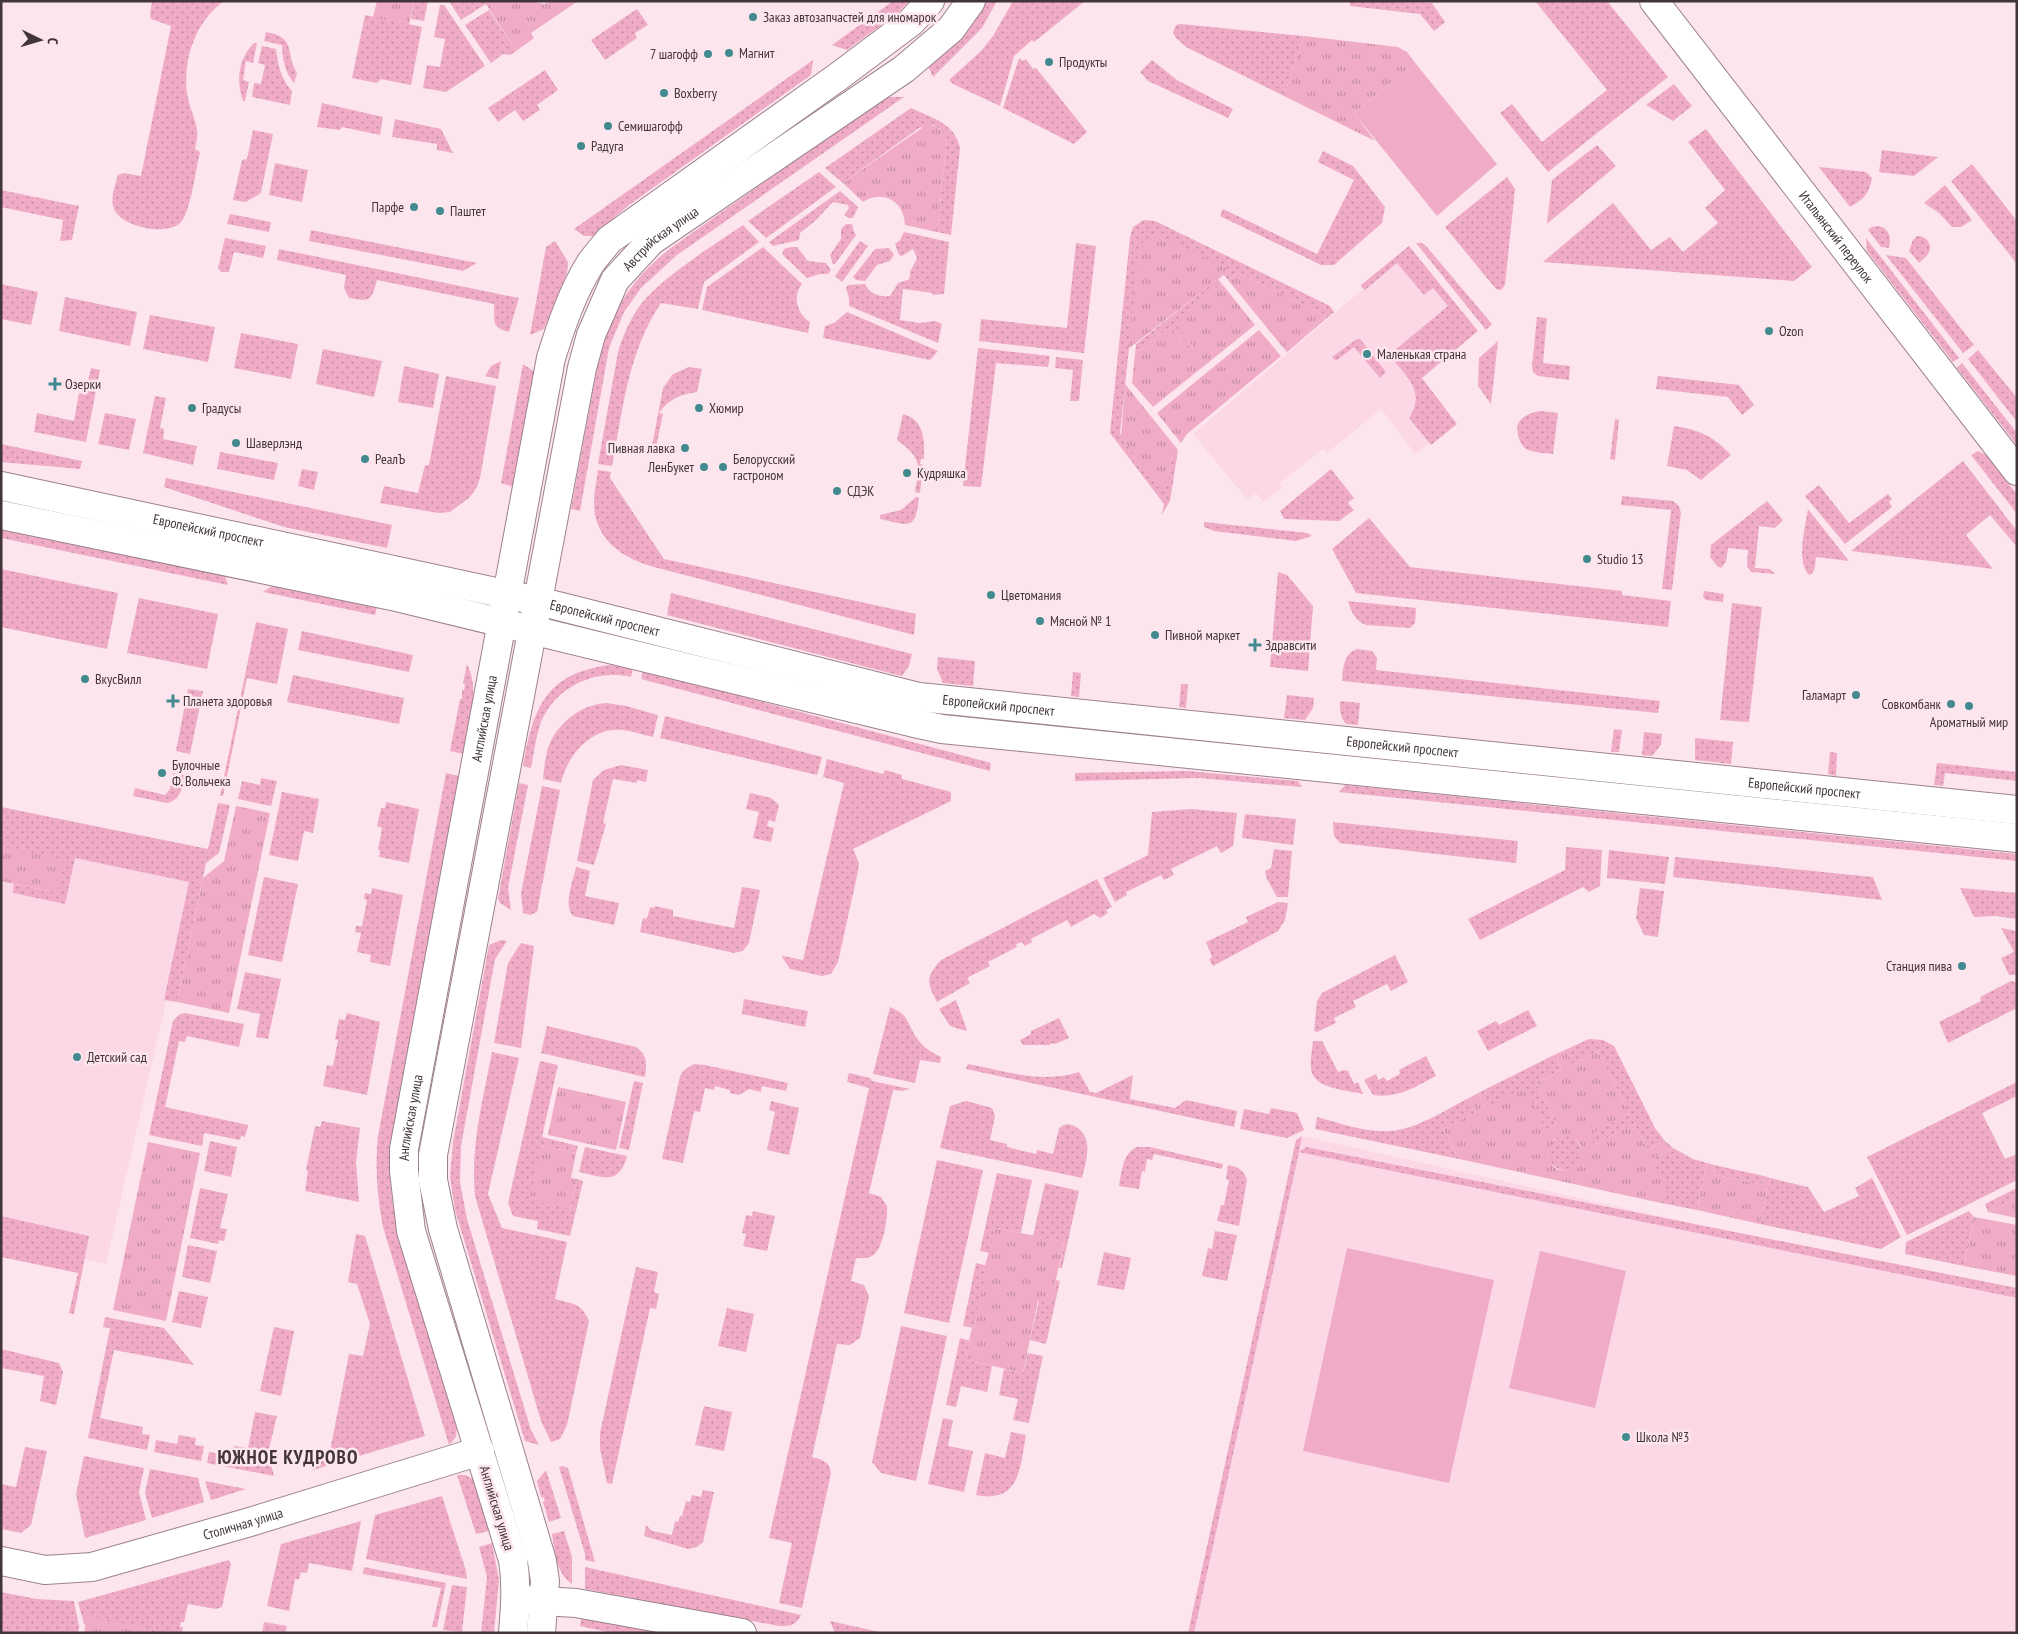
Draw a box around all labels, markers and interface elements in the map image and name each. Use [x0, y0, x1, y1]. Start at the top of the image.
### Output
place label: Заказ автозапчастей для иномарок [763, 8, 937, 26]
marker: Заказ автозапчастей для иномарок [747, 11, 759, 23]
north arrow [15, 15, 65, 65]
text: С [44, 37, 62, 46]
place label: Магнит [739, 44, 775, 62]
place label: 7 шагофф [650, 45, 698, 63]
marker: Магнит [723, 47, 735, 59]
marker: 7 шагофф [702, 48, 714, 60]
place label: Продукты [1059, 53, 1107, 71]
marker: Продукты [1043, 56, 1055, 68]
place label: Boxberry [674, 84, 718, 102]
marker: Boxberry [658, 87, 670, 99]
place label: Семишагофф [618, 117, 683, 135]
marker: Семишагофф [602, 120, 614, 132]
place label: Радуга [591, 137, 624, 155]
marker: Радуга [575, 140, 587, 152]
street label: Итальянский переулок [1795, 187, 1878, 287]
place label: Парфе [371, 198, 404, 216]
marker: Парфе [408, 201, 420, 213]
place label: Паштет [450, 202, 486, 220]
street label: Австрийская улица [619, 202, 702, 275]
marker: Паштет [434, 205, 446, 217]
place label: Ozon [1779, 322, 1804, 340]
marker: Ozon [1763, 325, 1775, 337]
place label: Маленькая страна [1377, 345, 1466, 363]
marker: Маленькая страна [1361, 348, 1373, 360]
place label: Озерки [65, 375, 101, 393]
marker: Озерки [49, 378, 61, 390]
place label: Градусы [202, 399, 241, 417]
place label: Хюмир [709, 399, 744, 417]
marker: Градусы [186, 402, 198, 414]
marker: Хюмир [693, 402, 705, 414]
place label: Шаверлэнд [246, 434, 302, 452]
marker: Шаверлэнд [230, 437, 242, 449]
place label: Пивная лавка [608, 439, 675, 457]
marker: Пивная лавка [679, 442, 691, 454]
place label: РеалЪ [375, 450, 405, 468]
place label: Белорусский гастроном [733, 450, 795, 484]
marker: РеалЪ [359, 453, 371, 465]
place label: ЛенБукет [647, 458, 695, 476]
marker: ЛенБукет [698, 461, 710, 473]
marker: Белорусский гастроном [717, 461, 729, 473]
place label: Кудряшка [917, 464, 966, 482]
marker: Кудряшка [901, 467, 913, 479]
place label: СДЭК [847, 482, 874, 500]
marker: СДЭК [831, 485, 843, 497]
street label: Европейский проспект [151, 510, 266, 551]
place label: Studio 13 [1597, 550, 1644, 568]
marker: Studio 13 [1581, 553, 1593, 565]
place label: Цветомания [1001, 586, 1061, 604]
marker: Цветомания [985, 589, 997, 601]
street label: Европейский проспект [548, 595, 662, 640]
place label: Мясной № 1 [1050, 612, 1111, 630]
marker: Мясной № 1 [1034, 615, 1046, 627]
place label: Пивной маркет [1165, 626, 1240, 644]
marker: Пивной маркет [1149, 629, 1161, 641]
place label: Здравсити [1265, 636, 1316, 654]
marker: Здравсити [1249, 639, 1261, 651]
place label: ВкусВилл [95, 670, 141, 688]
marker: ВкусВилл [79, 673, 91, 685]
street label: Английская улица [467, 674, 501, 763]
place label: Галамарт [1802, 686, 1847, 704]
marker: Галамарт [1850, 689, 1862, 701]
street label: Европейский проспект [942, 690, 1056, 720]
place label: Планета здоровья [183, 692, 272, 710]
marker: Планета здоровья [167, 695, 179, 707]
place label: Совкомбанк [1881, 695, 1942, 713]
marker: Совкомбанк [1945, 698, 1957, 710]
marker: Ароматный мир [1963, 700, 1975, 712]
place label: Ароматный мир [1930, 713, 2008, 731]
street label: Европейский проспект [1346, 732, 1460, 762]
place label: Булочные Ф. Вольчека [172, 756, 231, 790]
marker: Булочные Ф. Вольчека [156, 767, 168, 779]
street label: Европейский проспект [1747, 773, 1862, 803]
place label: Станция пива [1886, 957, 1952, 975]
marker: Станция пива [1956, 960, 1968, 972]
place label: Детский сад [87, 1048, 147, 1066]
marker: Детский сад [71, 1051, 83, 1063]
street label: Английская улица [395, 1073, 427, 1161]
place label: Школа №3 [1636, 1428, 1689, 1446]
marker: Школа №3 [1620, 1431, 1632, 1443]
district label: ЮЖНОЕ КУДРОВО [218, 1445, 358, 1469]
street label: Английская улица [476, 1463, 518, 1553]
street label: Столичная улица [201, 1503, 285, 1544]

